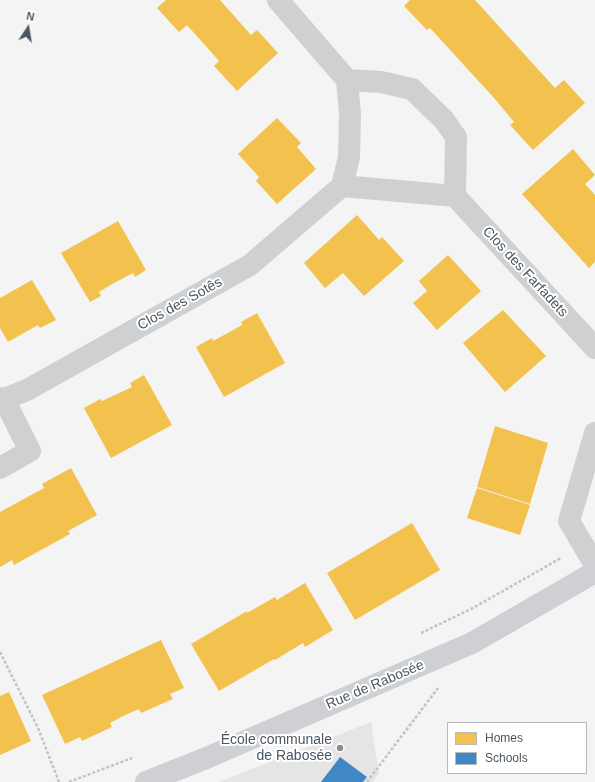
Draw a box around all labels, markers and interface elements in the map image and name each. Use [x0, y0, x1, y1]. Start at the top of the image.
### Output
north arrow [8, 8, 48, 48]
text: N [25, 10, 36, 23]
street label: Clos des Farfadets [479, 223, 571, 321]
street label: Clos des Sotês [135, 274, 225, 334]
street label: Rue de Rabosée [323, 657, 427, 713]
legend [447, 722, 587, 774]
text: Homes [485, 731, 523, 745]
place label: École communale de Rabosée [221, 732, 332, 764]
marker: École communale de Rabosée [335, 743, 345, 753]
text: Schools [485, 751, 528, 765]

